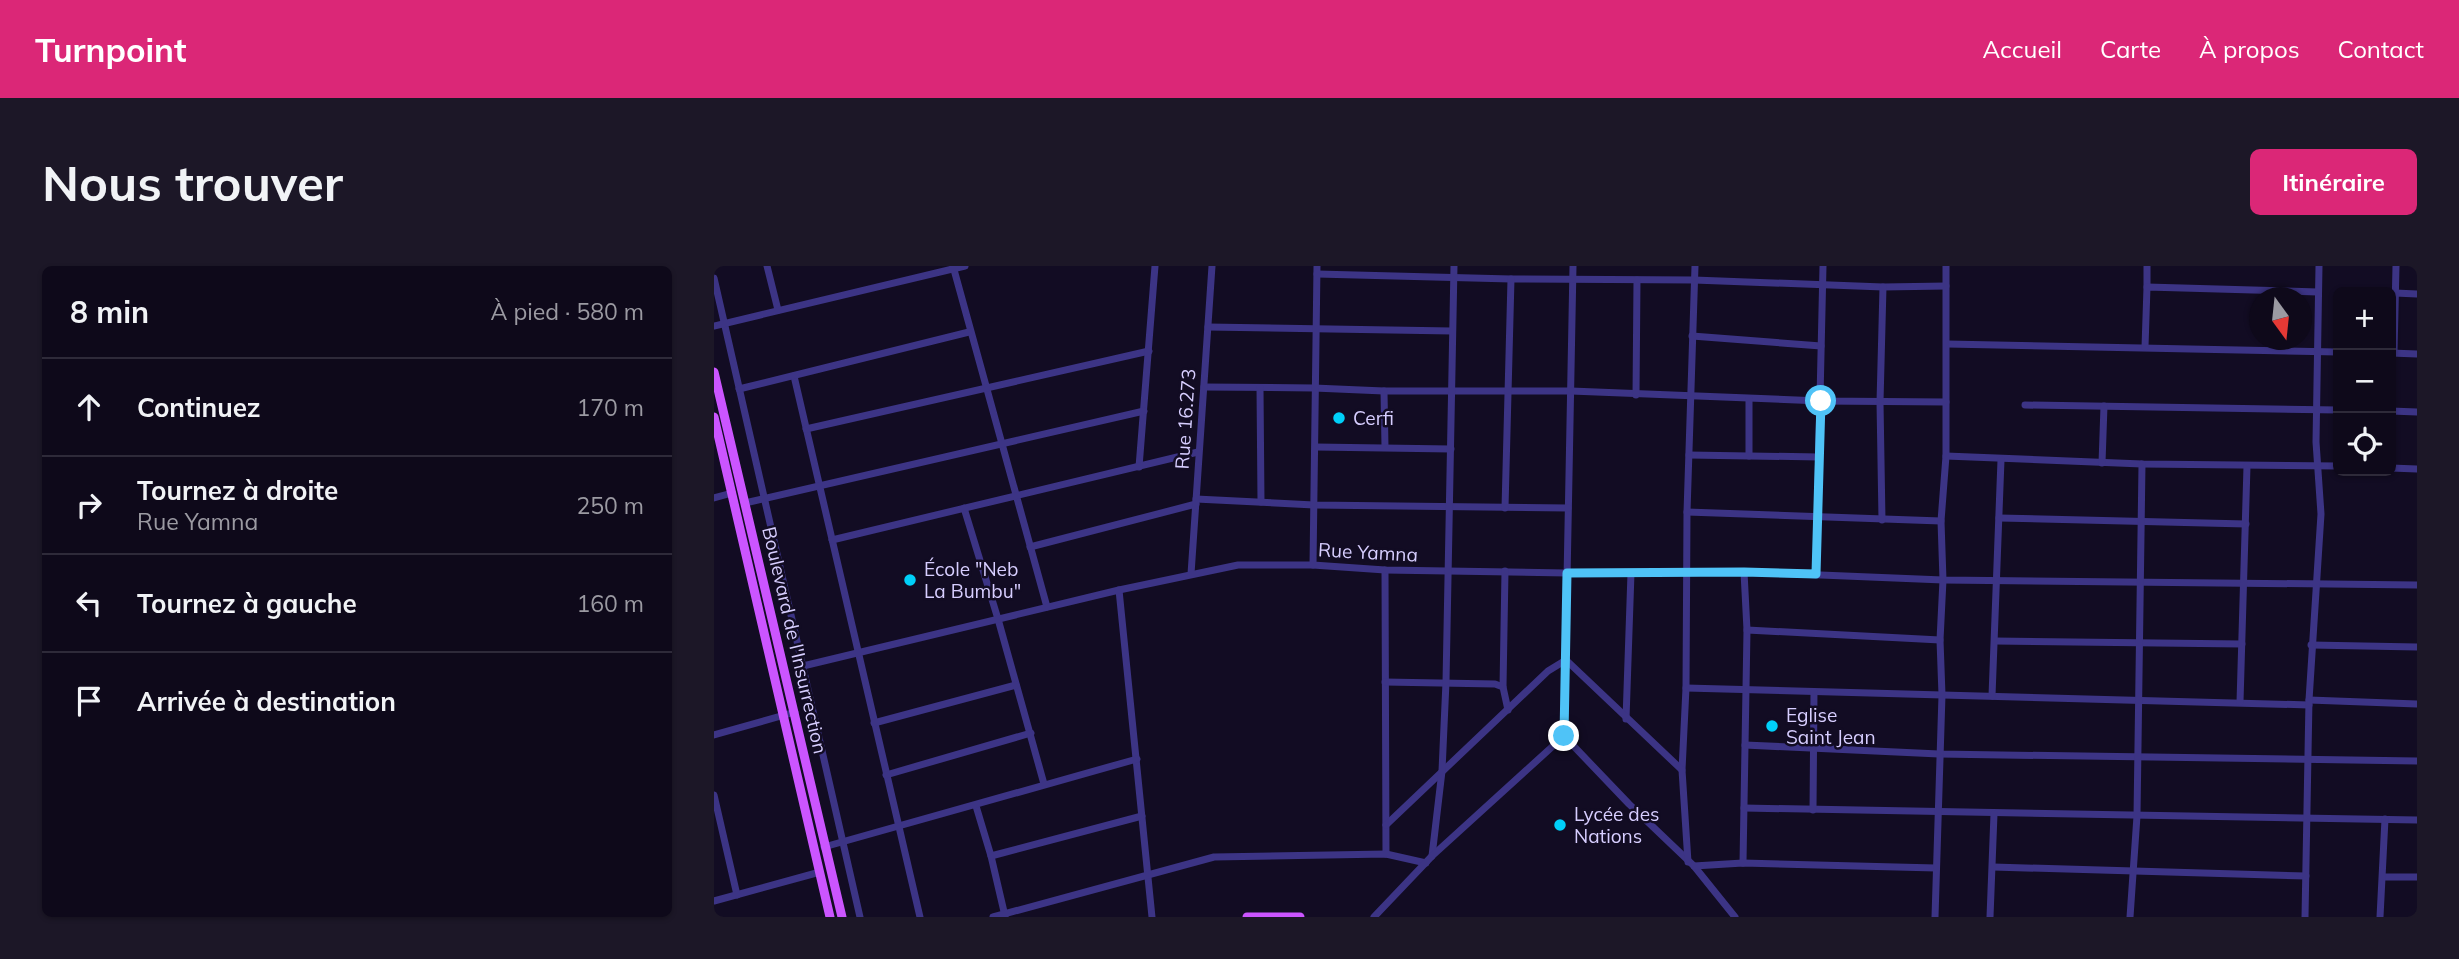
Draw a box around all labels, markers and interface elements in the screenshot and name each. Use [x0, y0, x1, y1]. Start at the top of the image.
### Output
text: Turnpoint [35, 29, 187, 70]
text: Accueil [1983, 34, 2062, 64]
text: Carte [2100, 34, 2161, 64]
text: À propos [2199, 34, 2300, 64]
text: Contact [2338, 34, 2424, 64]
button: Itinéraire [2250, 149, 2417, 215]
text: Nous trouver [42, 152, 343, 213]
north arrow [2249, 287, 2312, 350]
map controls [2333, 287, 2396, 476]
button: + [2333, 287, 2396, 350]
text: 8 min [70, 293, 149, 331]
text: À pied · 580 m [491, 297, 644, 326]
button: − [2333, 350, 2396, 413]
street label: Rue 16.273 [1170, 368, 1200, 470]
route start [1805, 385, 1836, 416]
icon: ahead [70, 388, 108, 426]
text: Continuez [137, 391, 261, 424]
text: 170 m [576, 393, 644, 422]
place label: Cerfi [1353, 406, 1394, 430]
marker: Cerfi [1331, 410, 1347, 426]
button: locate [2333, 413, 2396, 476]
text: Tournez à droite [137, 474, 338, 507]
icon: right [70, 486, 108, 524]
text: 250 m [576, 491, 644, 520]
text: Rue Yamna [137, 507, 258, 536]
street label: Boulevard de l'Insurrection [757, 524, 833, 756]
street label: Rue Yamna [1317, 537, 1419, 567]
place label: École "Neb La Bumbu" [924, 557, 1021, 603]
marker: École "Neb La Bumbu" [902, 572, 918, 588]
icon: left [70, 584, 108, 622]
text: Tournez à gauche [137, 587, 357, 620]
text: 160 m [576, 589, 644, 618]
icon: arrive [70, 682, 108, 720]
text: Arrivée à destination [137, 685, 396, 718]
place label: Eglise Saint Jean [1786, 703, 1876, 749]
marker: Eglise Saint Jean [1764, 718, 1780, 734]
route end [1548, 720, 1579, 751]
place label: Lycée des Nations [1574, 802, 1660, 848]
marker: Lycée des Nations [1552, 817, 1568, 833]

